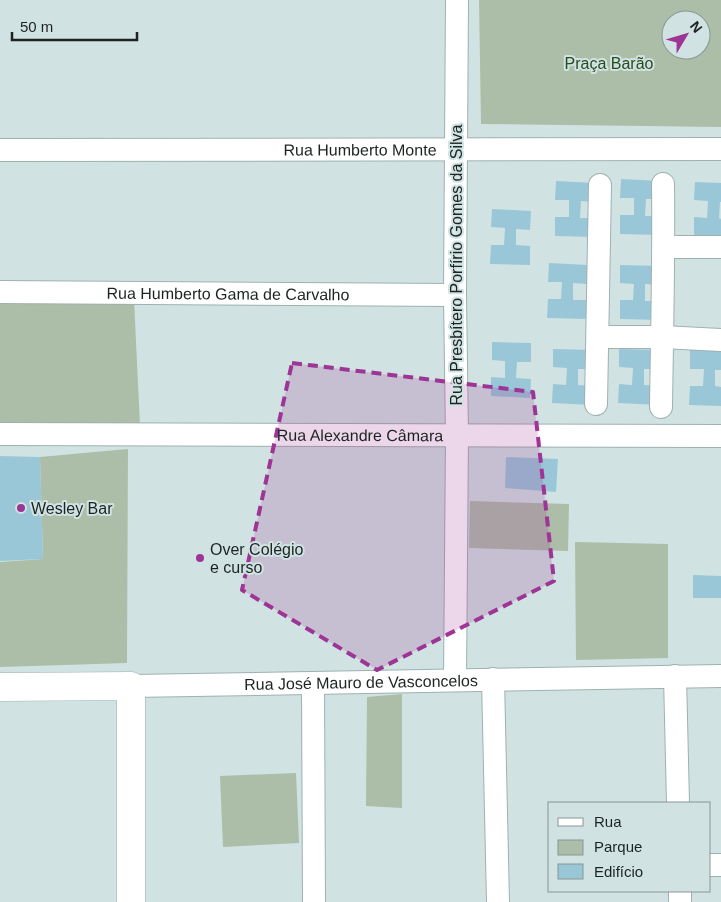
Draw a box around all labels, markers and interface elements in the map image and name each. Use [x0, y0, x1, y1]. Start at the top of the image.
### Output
scale bar [12, 10, 138, 42]
north arrow [661, 10, 711, 60]
text: 50 m [20, 18, 53, 35]
text: N [687, 18, 706, 36]
park label: Praça Barão [565, 55, 654, 72]
street label: Rua Presbítero Porfírio Gomes da Silva [448, 124, 465, 406]
street label: Rua Humberto Monte [283, 141, 437, 158]
street label: Rua Humberto Gama de Carvalho [106, 284, 350, 303]
street label: Rua Alexandre Câmara [277, 426, 443, 444]
place label: Wesley Bar [31, 500, 113, 517]
marker: Wesley Bar [15, 502, 27, 514]
place label: Over Colégio e curso [210, 541, 303, 576]
marker: Over Colégio e curso [194, 552, 206, 564]
street label: Rua José Mauro de Vasconcelos [244, 672, 478, 693]
legend [548, 802, 711, 892]
text: Rua [594, 813, 622, 830]
text: Parque [594, 838, 642, 855]
text: Edifício [594, 863, 643, 880]

